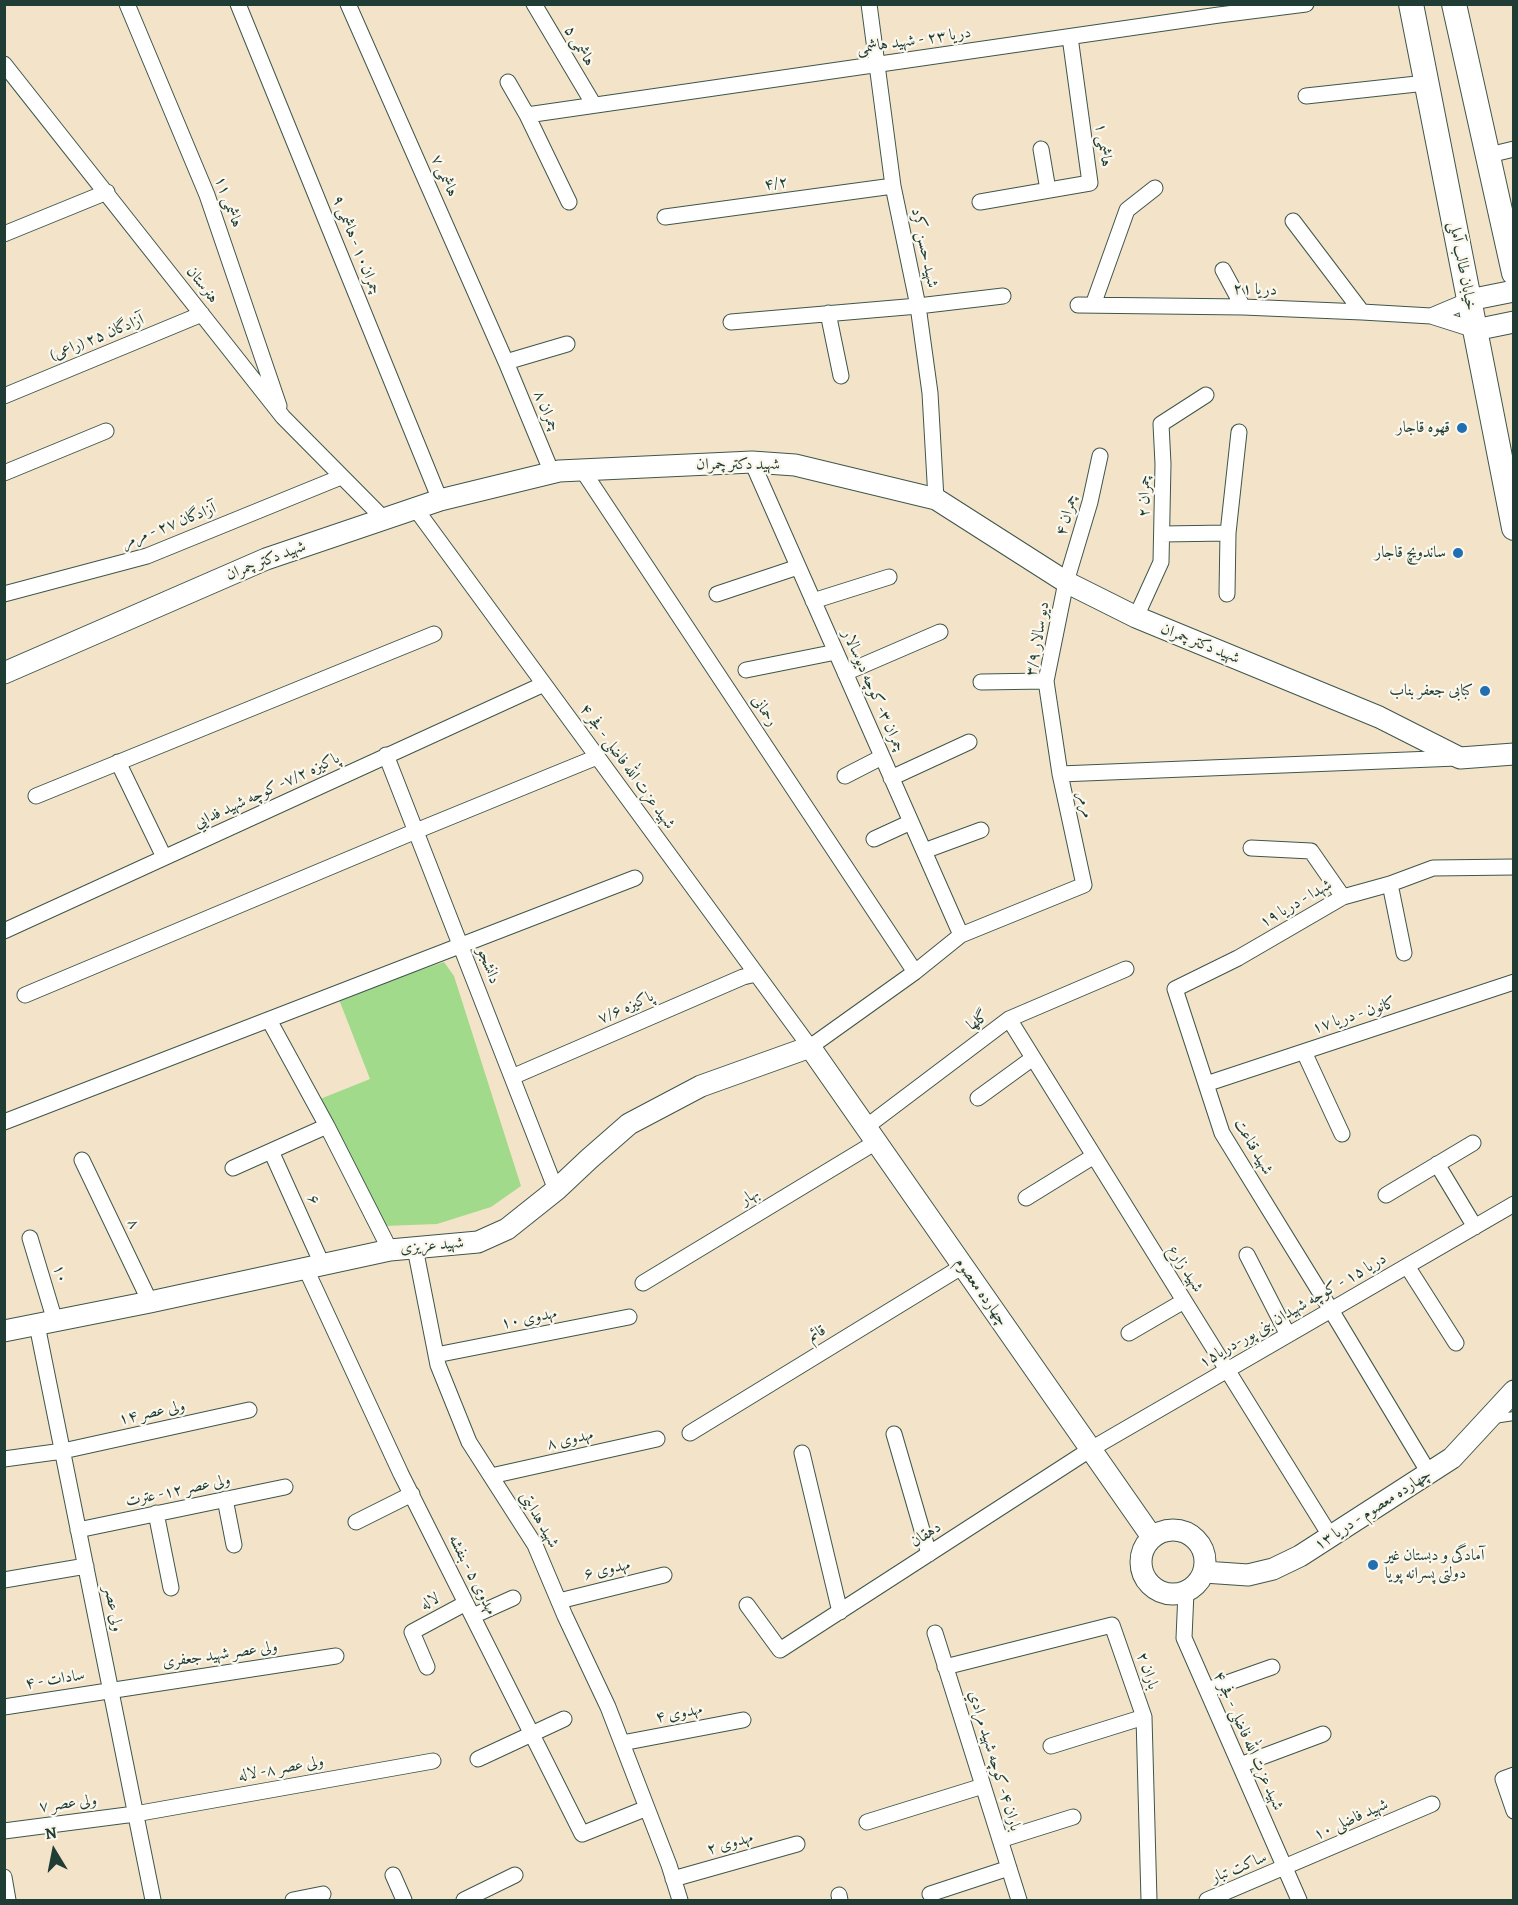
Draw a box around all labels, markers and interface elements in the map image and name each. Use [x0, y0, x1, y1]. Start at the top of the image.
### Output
street label: هاشمی ۵ [559, 22, 599, 70]
street label: دریا ۲۳ - شهید هاشمی [856, 23, 972, 59]
street label: هاشمی ۱ [1090, 122, 1116, 168]
street label: هاشمی ۷ [426, 152, 462, 200]
street label: ۴/۲ [763, 173, 789, 195]
street label: هاشمی ۱۱ [210, 174, 246, 230]
street label: چمران۱۰ - هاشمی ۹ [327, 193, 385, 297]
street label: شهید حسن کرد [906, 207, 942, 289]
street label: خیابان طالب آملی [1444, 220, 1480, 312]
street label: هنرستان [182, 263, 222, 307]
street label: دریا ۲۱ [1233, 280, 1277, 300]
street label: آزادگان ۲۵ (راعی) [47, 310, 147, 366]
street label: چمران ۸ [529, 388, 563, 434]
place label: قهوه قاجار [1396, 418, 1450, 438]
marker: قهوه قاجار [1455, 421, 1469, 435]
street label: شهید دکتر چمران [696, 455, 780, 475]
street label: چمران ۲ [1135, 475, 1155, 517]
street label: چمران ۴ [1052, 492, 1082, 538]
street label: آزادگان ۲۷ - مرمر [119, 499, 219, 553]
street label: شهید دکتر چمران [223, 537, 309, 585]
place label: ساندویچ قاجار [1375, 543, 1446, 563]
marker: ساندویچ قاجار [1451, 546, 1465, 560]
street label: دیو سالار ۳/۹ [1022, 600, 1054, 678]
street label: شهید دکتر چمران [1158, 619, 1242, 669]
street label: چمران ۳- كوچه ديوسالار [837, 627, 909, 755]
place label: کبابی جعفر بناب [1389, 681, 1473, 701]
marker: کبابی جعفر بناب [1478, 684, 1492, 698]
street label: رحمانی [747, 692, 781, 730]
street label: شهید عزت الله فاضلی - فجر ۴ [575, 701, 679, 833]
street label: پاکیزه ۷/۲- كوچه شهيد فدايي [191, 749, 343, 833]
street label: مرمر [1073, 790, 1097, 820]
street label: شهدا - دریا ۱۹ [1256, 876, 1336, 932]
street label: دانشجو [472, 945, 504, 987]
street label: پاکیزه ۷/۶ [595, 987, 657, 1029]
street label: کانون - دریا ۱۷ [1310, 993, 1398, 1039]
street label: گلها [963, 1007, 993, 1035]
street label: شهید قناعت [1229, 1116, 1277, 1178]
street label: بهار [737, 1184, 763, 1210]
street label: ۶ [302, 1192, 324, 1208]
street label: ۸ [122, 1216, 144, 1232]
street label: شهید عزیزی [399, 1234, 465, 1258]
street label: شهید زارع [1163, 1242, 1207, 1296]
street label: دریا ۱۵ - كوچه شهيدان بنی پور-دريا۱۵ [1196, 1249, 1390, 1373]
street label: چهارده معصوم [950, 1254, 1012, 1330]
street label: ۱۰ [48, 1262, 72, 1286]
street label: مهدوی ۱۰ [499, 1304, 559, 1334]
street label: قائم [804, 1321, 830, 1347]
street label: ولی عصر ۱۴ [117, 1397, 187, 1429]
street label: مهدوی ۸ [545, 1425, 595, 1455]
street label: چهارده معصوم - دریا ۱۳ [1311, 1465, 1435, 1555]
street label: ولی عصر ۱۲- عترت [124, 1471, 232, 1511]
street label: شهید هدایتی [515, 1488, 563, 1552]
street label: دهقان [907, 1518, 945, 1552]
street label: مهدوی ۵ - بنفشه [444, 1532, 500, 1618]
place label: آمادگی و دبستان غیر دولتی پسرانه پویا [1385, 1546, 1484, 1584]
street label: مهدوی ۶ [582, 1555, 632, 1585]
marker: آمادگی و دبستان غیر دولتی پسرانه پویا [1366, 1558, 1380, 1572]
street label: ولی عصر [99, 1585, 127, 1633]
street label: لاله [417, 1589, 443, 1615]
street label: ولی عصر شهید جعفری [161, 1637, 279, 1673]
street label: باران ۲ [1132, 1650, 1162, 1692]
street label: ۴ - سادات [24, 1666, 86, 1694]
street label: شهید عزت الله فاضلی - فجر ۴ [1209, 1668, 1287, 1814]
street label: باران ۴- كوچه شهيد مرادي [963, 1688, 1025, 1834]
street label: مهدوی ۴ [654, 1700, 704, 1728]
street label: ولی عصر ۸- لاله [237, 1752, 325, 1786]
street label: ولی عصر ۷ [38, 1791, 98, 1817]
street label: شهید فاضلی ۱۰ [1311, 1795, 1391, 1845]
north arrow [24, 1821, 84, 1881]
text: N [43, 1821, 59, 1845]
street label: مهدوی ۲ [705, 1828, 755, 1860]
street label: ساکت تبار [1208, 1848, 1270, 1888]

